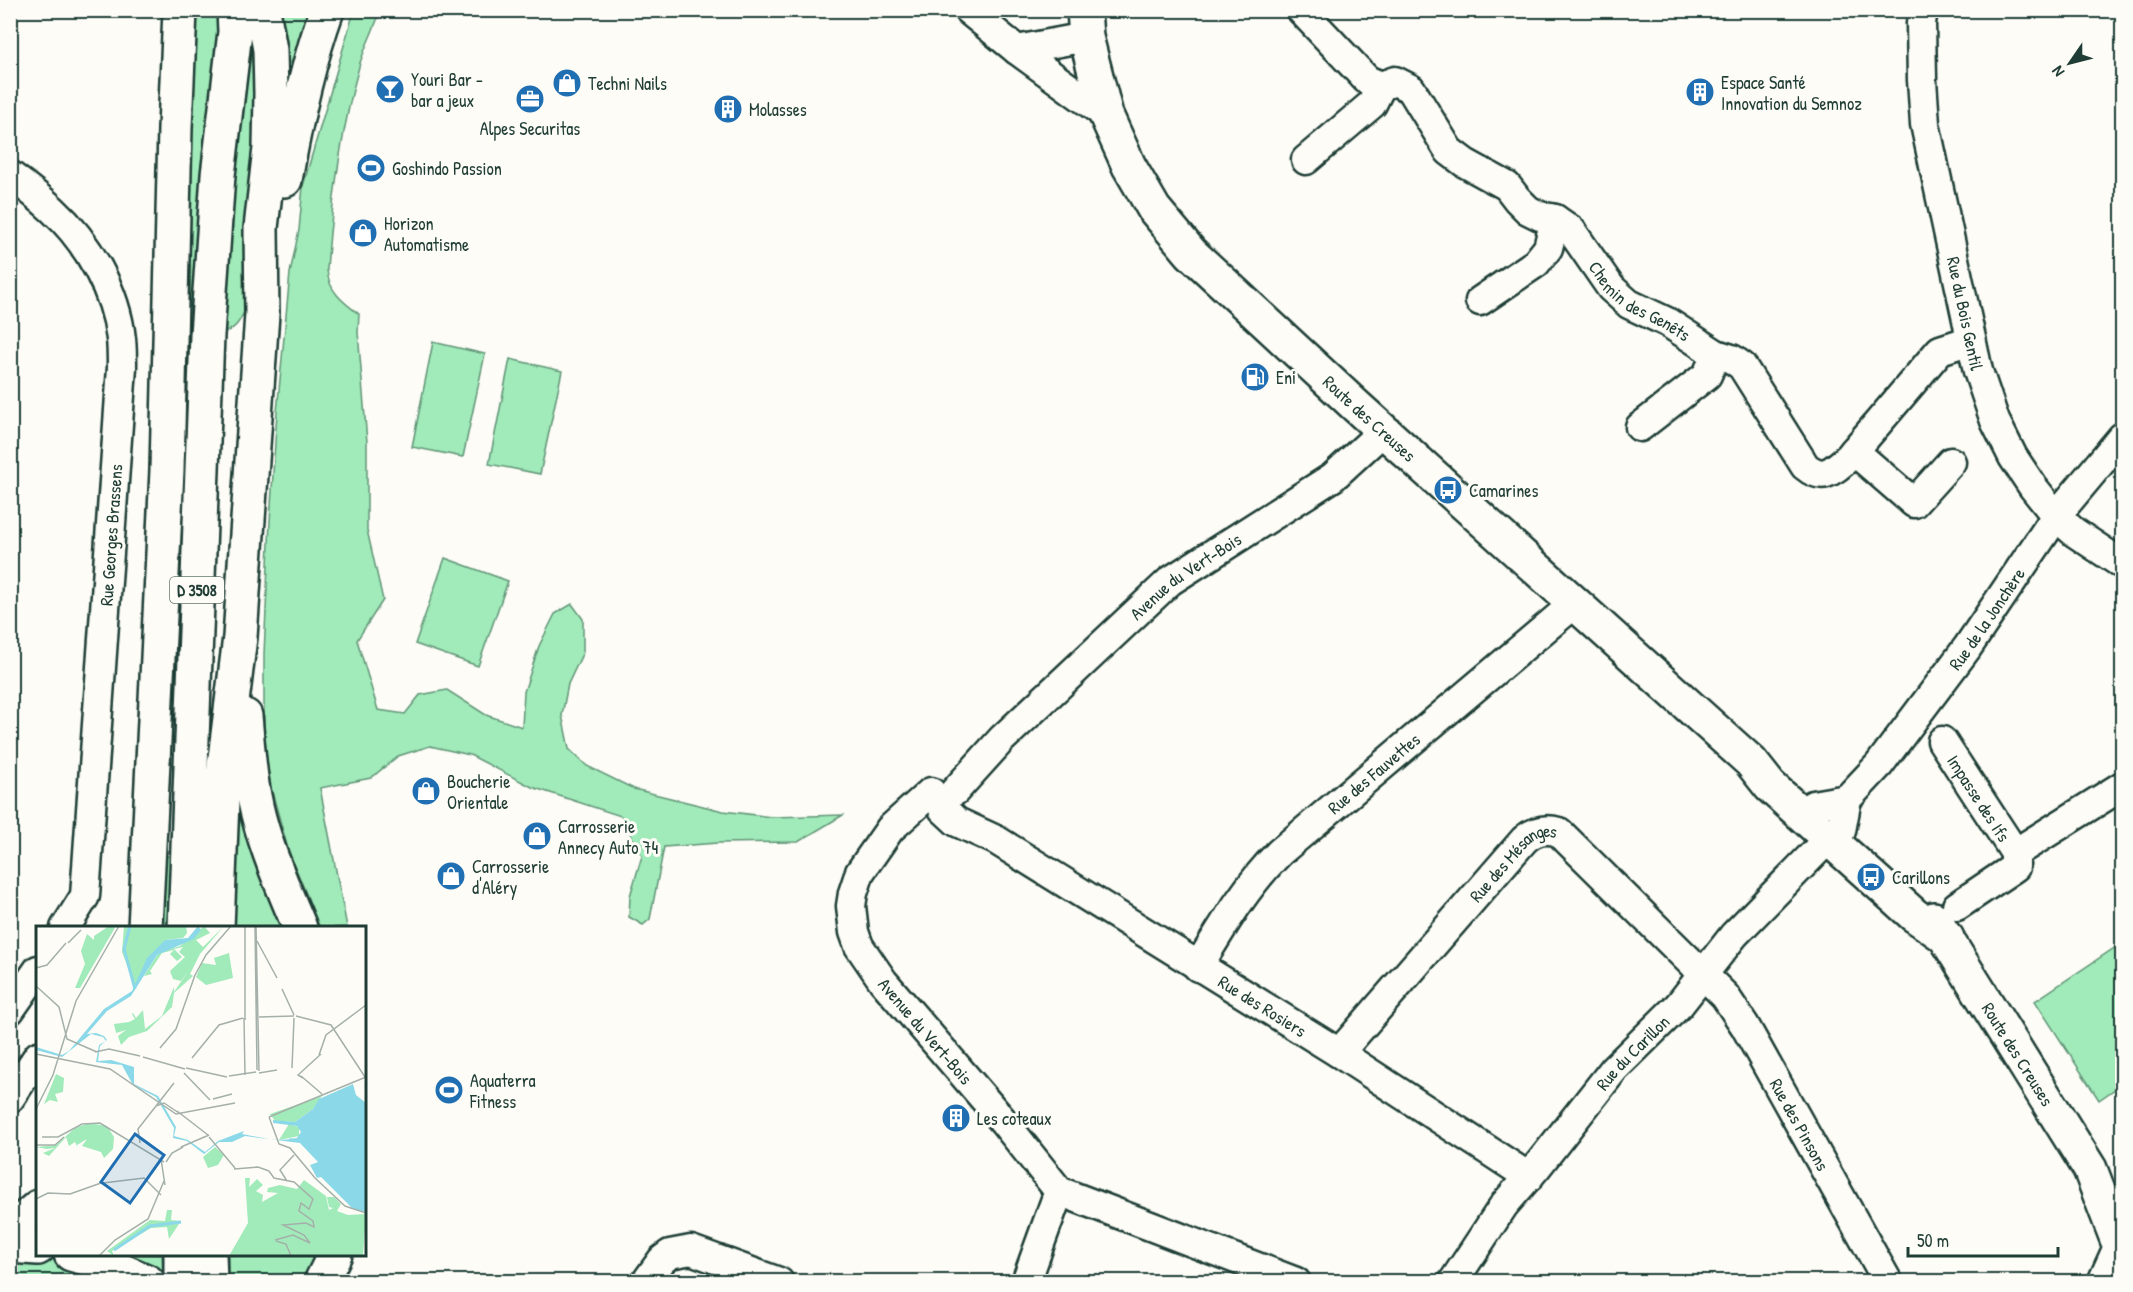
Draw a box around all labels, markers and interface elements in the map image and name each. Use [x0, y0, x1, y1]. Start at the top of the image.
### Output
north arrow [2040, 33, 2100, 93]
text: N [2046, 61, 2069, 81]
place label: Youri Bar - bar a jeux [411, 67, 483, 113]
shop icon: Techni Nails [551, 67, 583, 99]
place label: Espace Santé Innovation du Semnoz [1721, 70, 1862, 116]
place label: Techni Nails [588, 71, 667, 96]
bar icon: Youri Bar - bar a jeux [374, 73, 406, 105]
building icon: Espace Santé Innovation du Semnoz [1684, 76, 1716, 108]
office icon: Alpes Securitas [514, 83, 546, 115]
building icon: Molasses [712, 93, 744, 125]
place label: Molasses [749, 97, 807, 122]
place label: Alpes Securitas [480, 116, 580, 141]
sports icon: Goshindo Passion [355, 152, 387, 184]
place label: Goshindo Passion [392, 156, 502, 181]
place label: Horizon Automatisme [384, 211, 469, 257]
shop icon: Horizon Automatisme [347, 217, 379, 249]
street label: Rue du Bois Gentil [1941, 254, 1990, 373]
street label: Chemin des Genêts [1583, 256, 1696, 347]
fuel station icon: Eni [1239, 361, 1271, 393]
place label: Eni [1276, 365, 1296, 390]
street label: Route des Creuses [1318, 369, 1422, 467]
street label: Rue Georges Brassens [94, 463, 128, 607]
bus stop icon: Camarines [1432, 474, 1464, 506]
place label: Camarines [1469, 478, 1538, 503]
street label: Avenue du Vert-Bois [1124, 526, 1246, 625]
street label: Rue de la Jonchère [1943, 562, 2030, 675]
road number: D 3508 [170, 577, 224, 603]
street label: Rue des Fauvettes [1322, 727, 1425, 819]
street label: Impasse des Ifs [1942, 750, 2017, 846]
place label: Boucherie Orientale [447, 769, 510, 815]
shop icon: Boucherie Orientale [410, 775, 442, 807]
place label: Carrosserie Annecy Auto 74 [558, 814, 658, 860]
street label: Rue des Mésanges [1463, 818, 1559, 907]
shop icon: Carrosserie Annecy Auto 74 [521, 820, 553, 852]
place label: Carrosserie d'Aléry [472, 854, 549, 900]
shop icon: Carrosserie d'Aléry [435, 860, 467, 892]
bus stop icon: Carillons [1855, 861, 1887, 893]
place label: Carillons [1892, 865, 1950, 890]
inset map [36, 926, 366, 1256]
street label: Rue des Rosiers [1214, 969, 1312, 1043]
street label: Avenue du Vert-Bois [873, 972, 979, 1090]
street label: Route des Creuses [1976, 997, 2060, 1110]
street label: Rue du Carillon [1590, 1009, 1675, 1095]
place label: Aquaterra Fitness [469, 1068, 536, 1114]
sports icon: Aquaterra Fitness [433, 1074, 465, 1106]
street label: Rue des Pinsons [1764, 1074, 1836, 1175]
building icon: Les coteaux [940, 1102, 972, 1134]
place label: Les coteaux [977, 1106, 1052, 1131]
scale bar [1908, 1220, 2058, 1258]
text: 50 m [1917, 1228, 1949, 1253]

